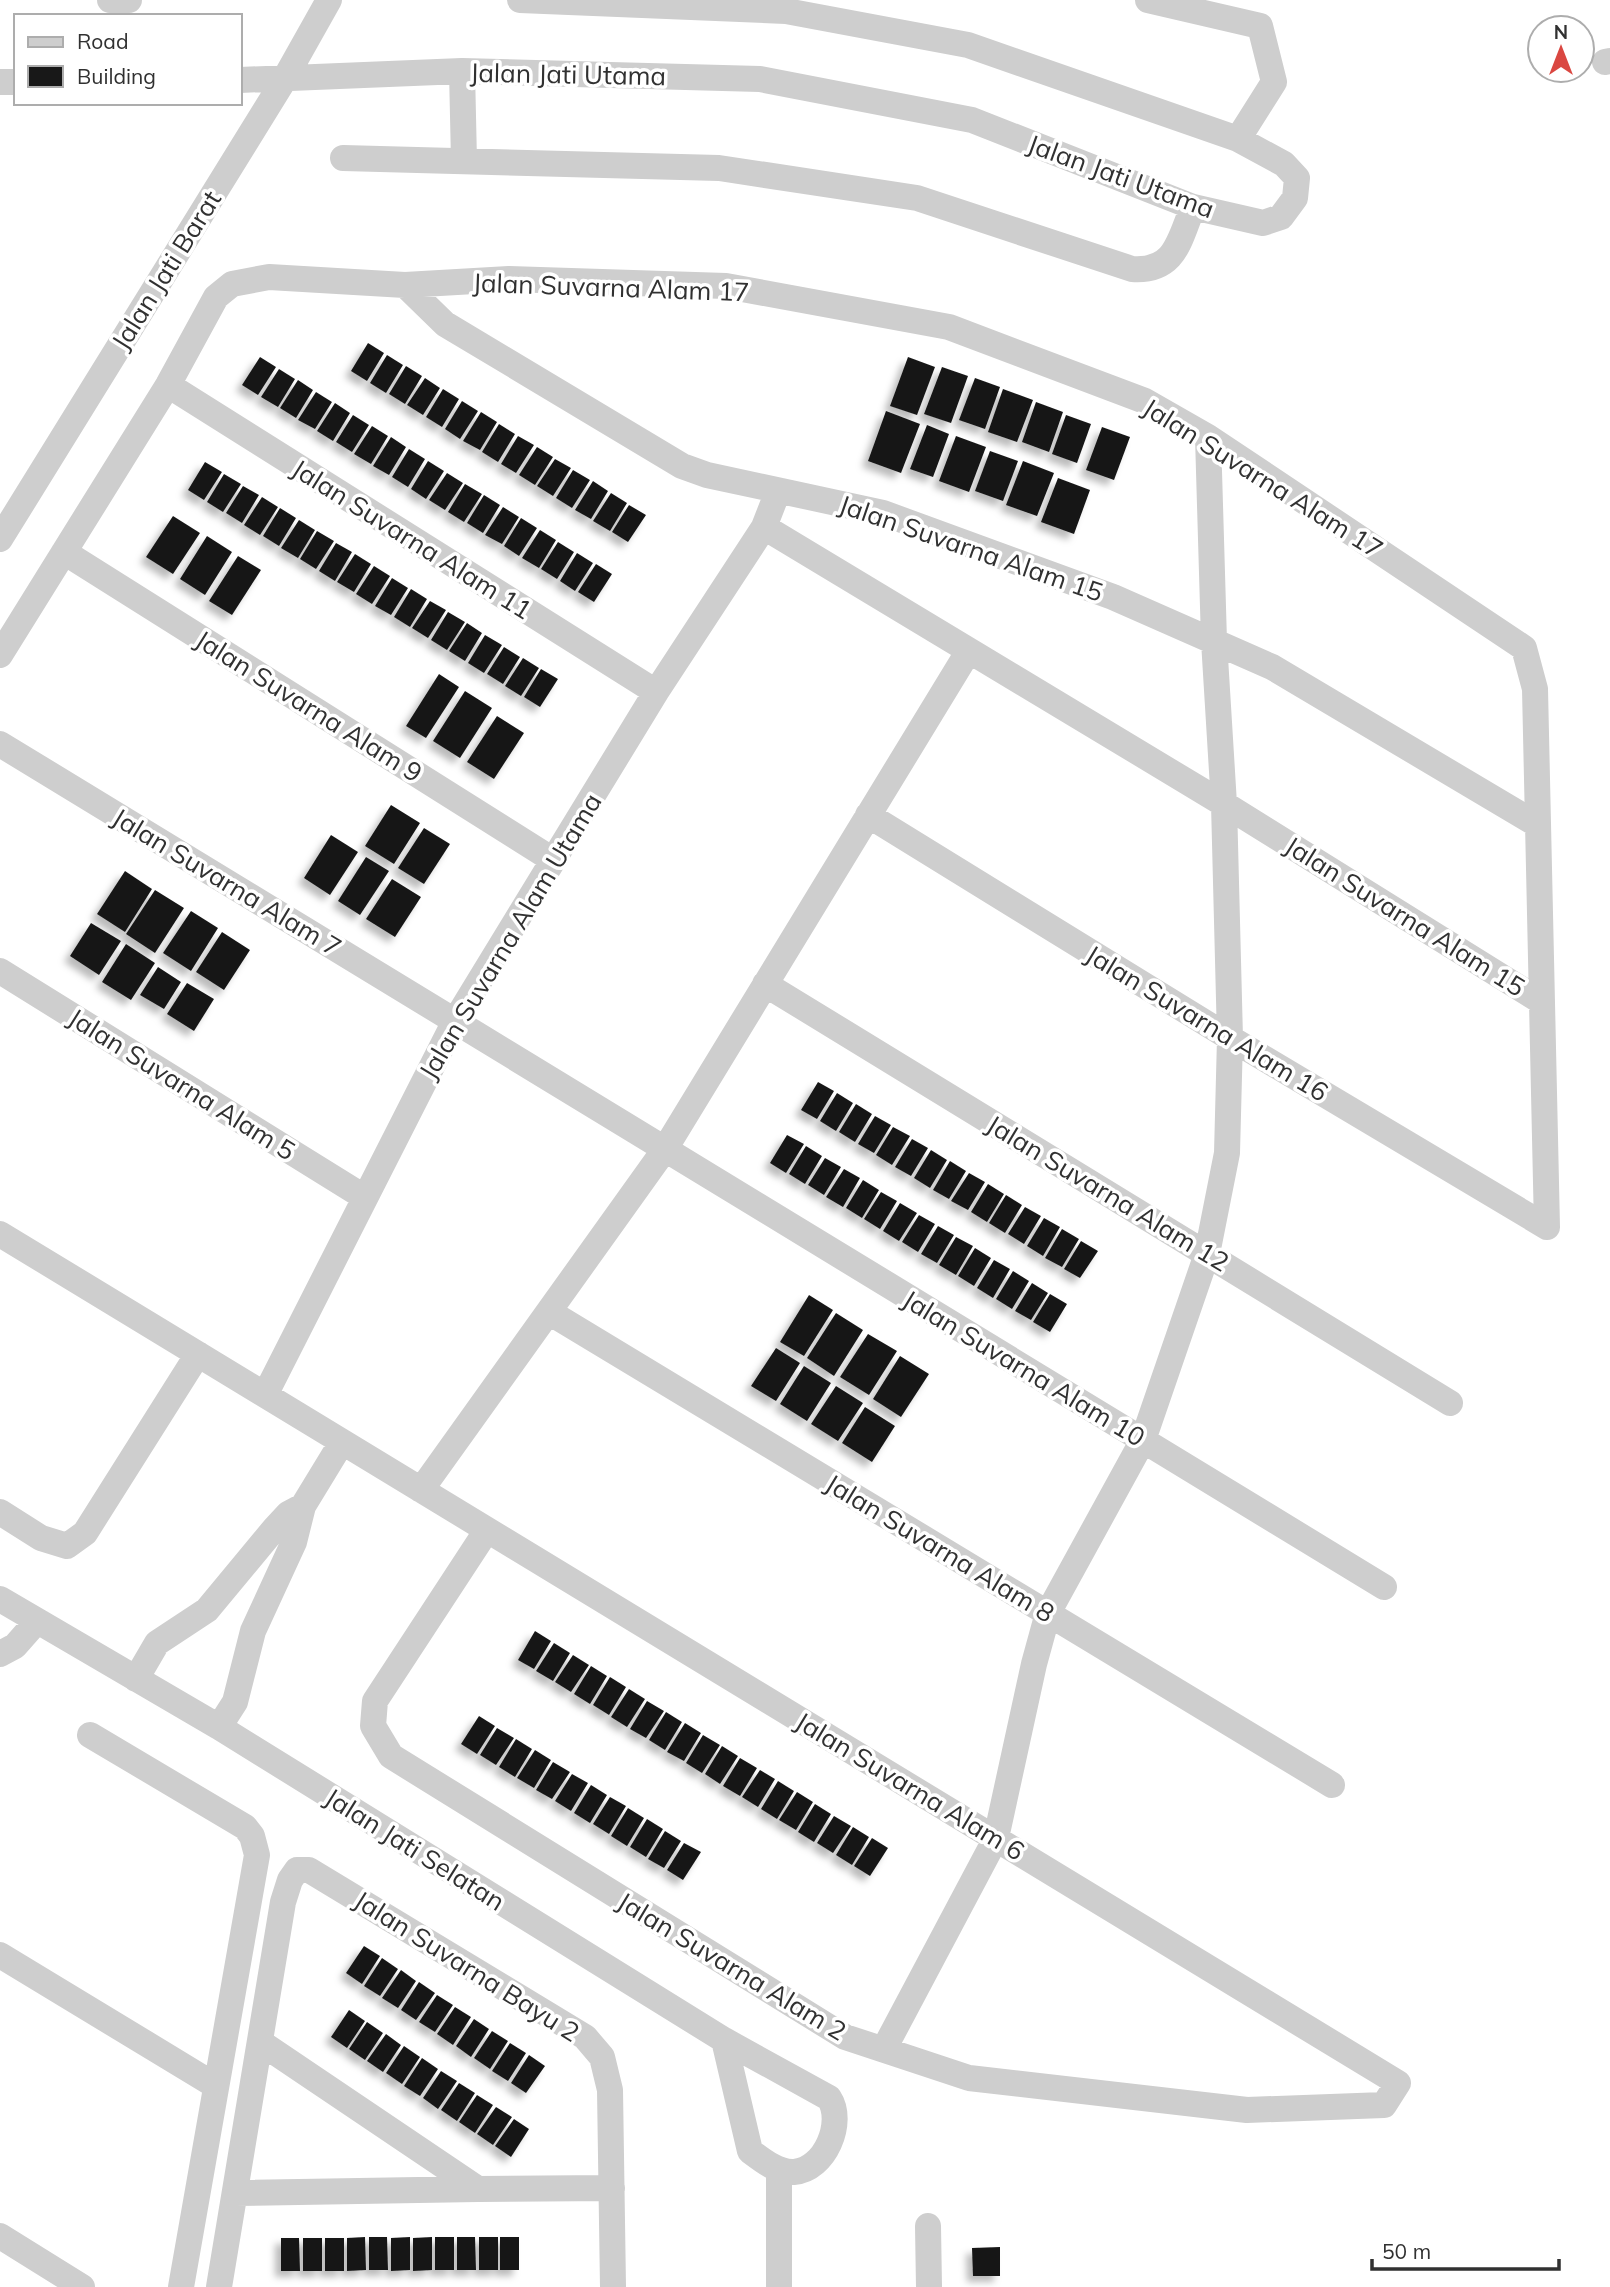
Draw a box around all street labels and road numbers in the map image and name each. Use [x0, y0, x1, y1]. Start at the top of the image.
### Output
street label: Jalan Jati Utama [470, 56, 666, 92]
street label: Jalan Jati Utama [1023, 127, 1219, 225]
street label: Jalan Jati Barat [104, 184, 228, 356]
street label: Jalan Suvarna Alam 17 [472, 266, 750, 308]
street label: Jalan Suvarna Alam 17 [1137, 391, 1389, 565]
street label: Jalan Suvarna Alam 11 [286, 452, 538, 626]
street label: Jalan Suvarna Alam 15 [835, 487, 1107, 609]
street label: Jalan Suvarna Alam 9 [189, 623, 429, 789]
street label: Jalan Suvarna Alam Utama [411, 787, 609, 1085]
street label: Jalan Suvarna Alam 7 [106, 801, 348, 963]
street label: Jalan Suvarna Alam 15 [1279, 829, 1531, 1003]
street label: Jalan Suvarna Alam 16 [1080, 937, 1334, 1109]
street label: Jalan Suvarna Alam 5 [62, 1001, 302, 1167]
street label: Jalan Suvarna Alam 12 [981, 1107, 1235, 1279]
street label: Jalan Suvarna Alam 10 [897, 1282, 1151, 1454]
street label: Jalan Suvarna Alam 8 [819, 1467, 1061, 1629]
street label: Jalan Suvarna Alam 6 [789, 1705, 1031, 1867]
street label: Jalan Jati Selatan [319, 1780, 511, 1918]
street label: Jalan Suvarna Bayu 2 [348, 1883, 586, 2049]
street label: Jalan Suvarna Alam 2 [611, 1885, 853, 2047]

